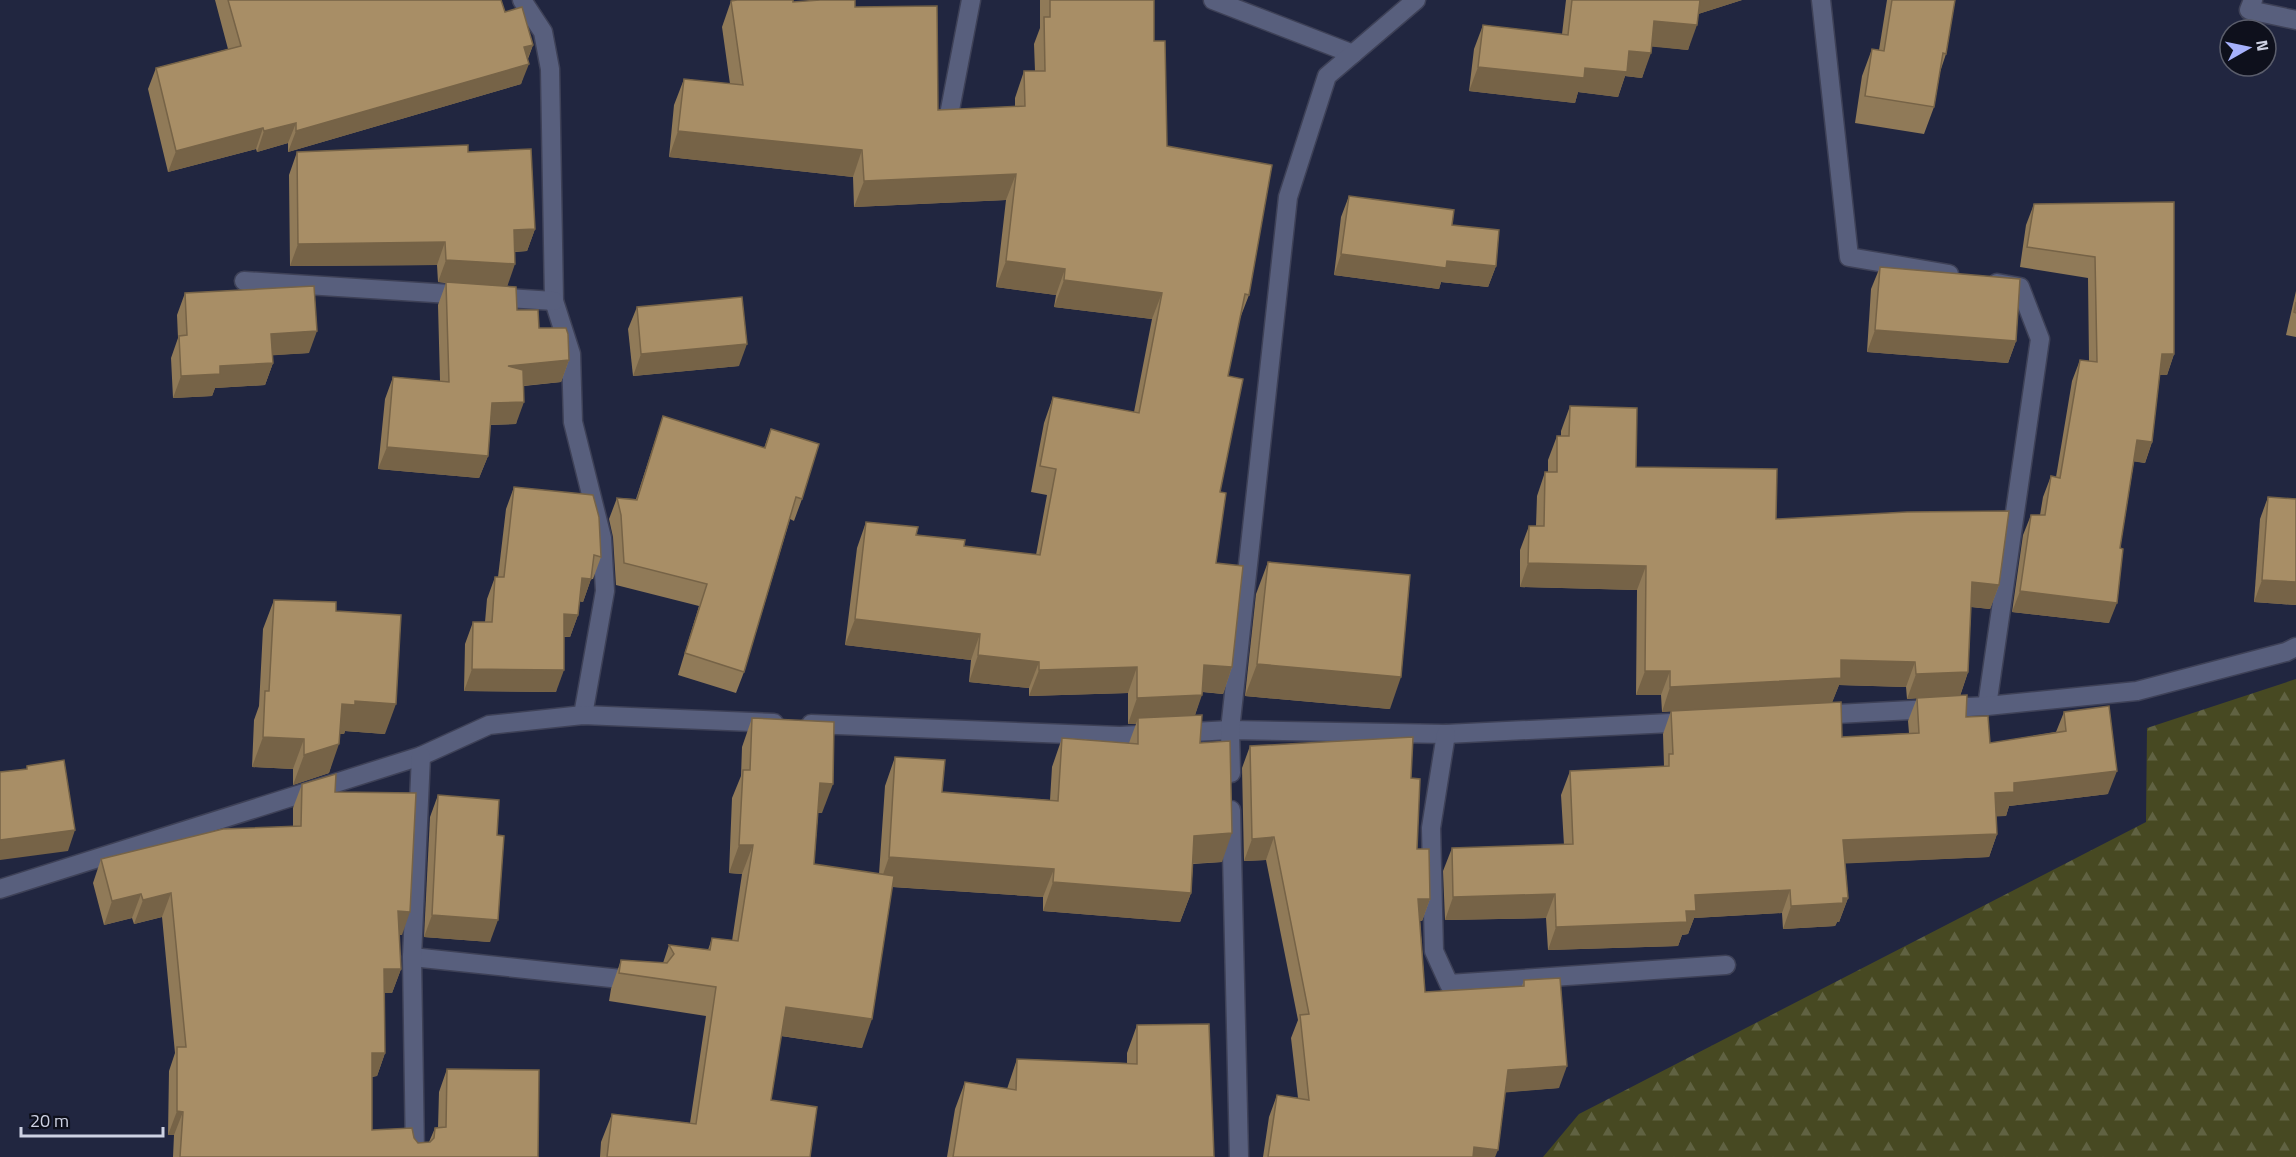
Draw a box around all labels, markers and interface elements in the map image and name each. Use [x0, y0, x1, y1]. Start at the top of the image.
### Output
north arrow [2218, 18, 2278, 78]
text: N [2250, 38, 2276, 53]
scale bar [21, 1100, 164, 1138]
text: 20 m [30, 1107, 69, 1134]

